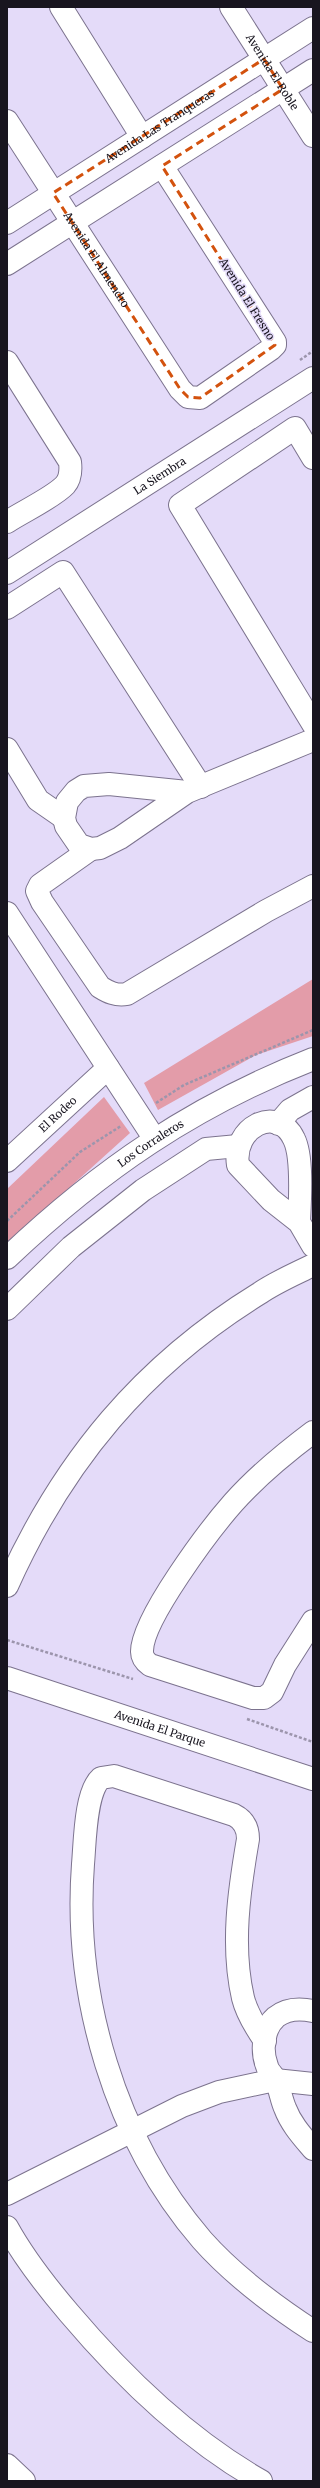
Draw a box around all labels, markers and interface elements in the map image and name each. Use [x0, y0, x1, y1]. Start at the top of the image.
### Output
street label: Avenida El Roble [242, 30, 302, 113]
street label: Avenida Las Tranqueras [101, 86, 217, 166]
street label: Avenida El Almendro [60, 208, 133, 311]
street label: Avenida El Fresno [216, 255, 278, 343]
street label: La Siembra [131, 454, 189, 498]
street label: El Rodeo [36, 1093, 80, 1135]
street label: Los Corraleros [115, 1117, 186, 1170]
street label: Avenida El Parque [112, 1707, 207, 1750]

